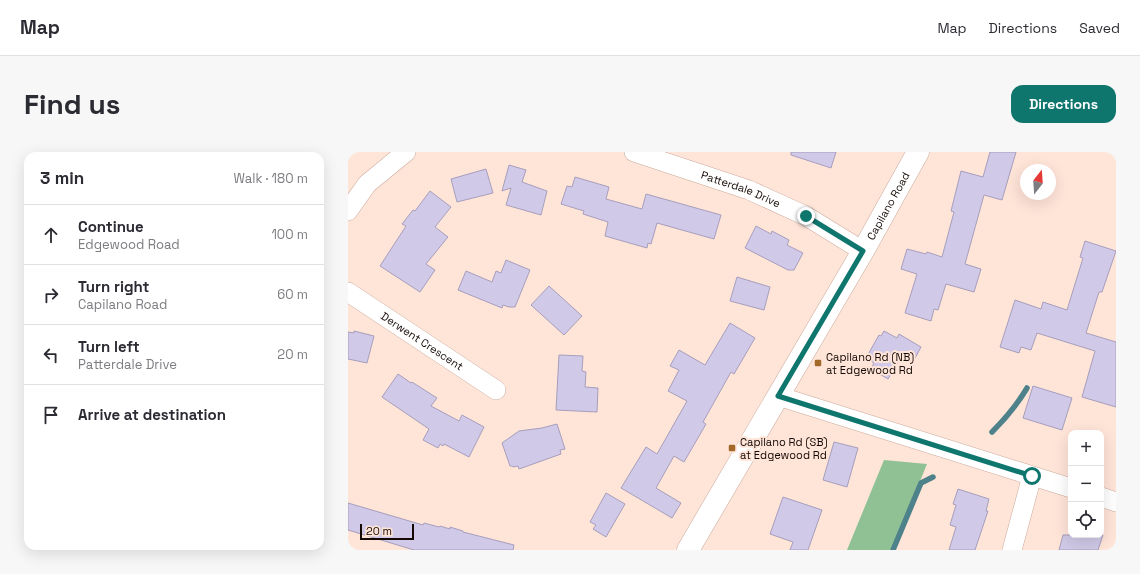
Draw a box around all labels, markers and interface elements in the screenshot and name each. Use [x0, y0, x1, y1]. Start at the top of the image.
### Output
text: Map [20, 15, 60, 40]
text: Map [937, 19, 967, 37]
text: Directions [989, 19, 1057, 37]
text: Saved [1079, 19, 1120, 37]
button: Directions [1011, 85, 1116, 123]
text: Find us [24, 86, 121, 122]
north arrow [1020, 164, 1056, 200]
text: 3 min [40, 167, 84, 189]
street label: Patterdale Drive [699, 168, 783, 210]
street label: Capilano Road [864, 169, 913, 242]
text: Walk · 180 m [234, 170, 308, 187]
route end [797, 207, 815, 225]
text: Continue [78, 217, 144, 236]
icon: ahead [40, 224, 62, 246]
text: 100 m [271, 226, 308, 243]
text: Edgewood Road [78, 236, 180, 253]
text: Turn right [78, 277, 149, 296]
icon: right [40, 284, 62, 306]
text: 60 m [277, 286, 308, 303]
text: Capilano Road [78, 296, 167, 313]
street label: Derwent Crescent [378, 309, 466, 373]
text: Turn left [78, 337, 140, 356]
icon: left [40, 344, 62, 366]
text: 20 m [277, 346, 308, 363]
place label: Capilano Rd (NB) at Edgewood Rd [826, 350, 914, 377]
text: Patterdale Drive [78, 356, 177, 373]
marker: Capilano Rd (NB) at Edgewood Rd [813, 358, 823, 368]
icon: arrive [40, 404, 62, 426]
text: Arrive at destination [78, 405, 226, 424]
map controls [1068, 430, 1104, 538]
button: + [1068, 430, 1104, 466]
place label: Capilano Rd (SB) at Edgewood Rd [740, 435, 828, 462]
marker: Capilano Rd (SB) at Edgewood Rd [727, 443, 737, 453]
button: − [1068, 466, 1104, 502]
route start [1023, 467, 1041, 485]
button: locate [1068, 502, 1104, 538]
scale bar [360, 522, 414, 541]
text: 20 m [366, 524, 392, 538]

